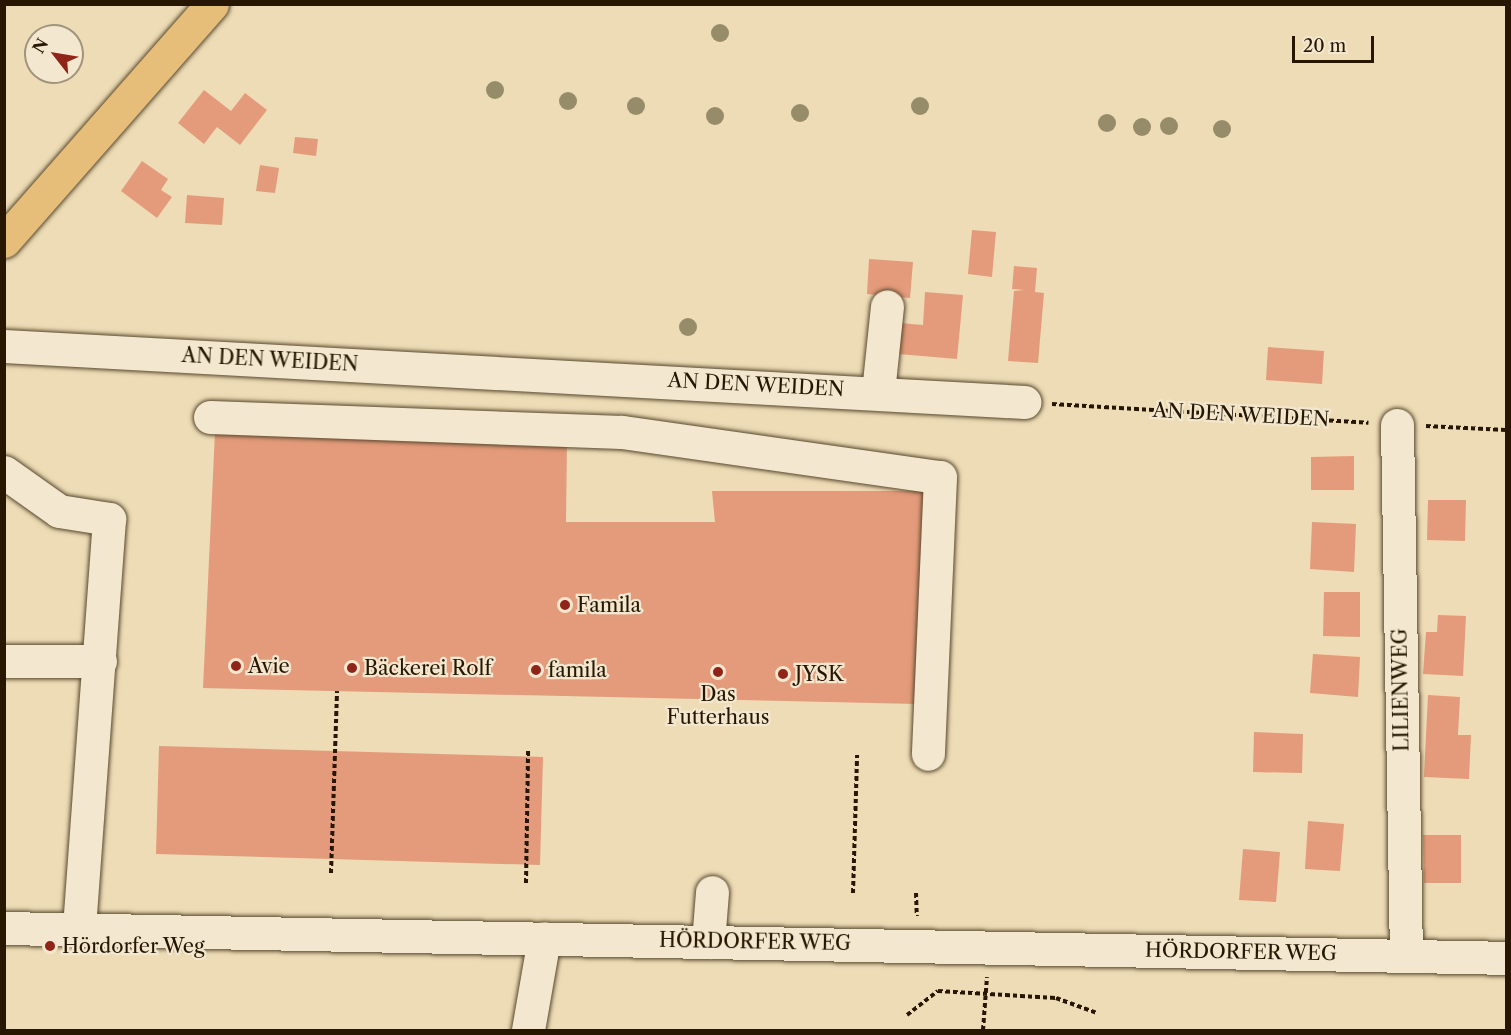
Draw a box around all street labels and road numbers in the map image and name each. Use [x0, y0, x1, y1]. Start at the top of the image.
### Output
street label: AN DEN WEIDEN [181, 343, 359, 377]
street label: AN DEN WEIDEN [667, 368, 845, 402]
street label: AN DEN WEIDEN [1152, 398, 1330, 432]
street label: LILIENWEG [1388, 628, 1414, 752]
street label: HÖRDORFER WEG [658, 928, 852, 956]
street label: HÖRDORFER WEG [1144, 938, 1338, 966]

